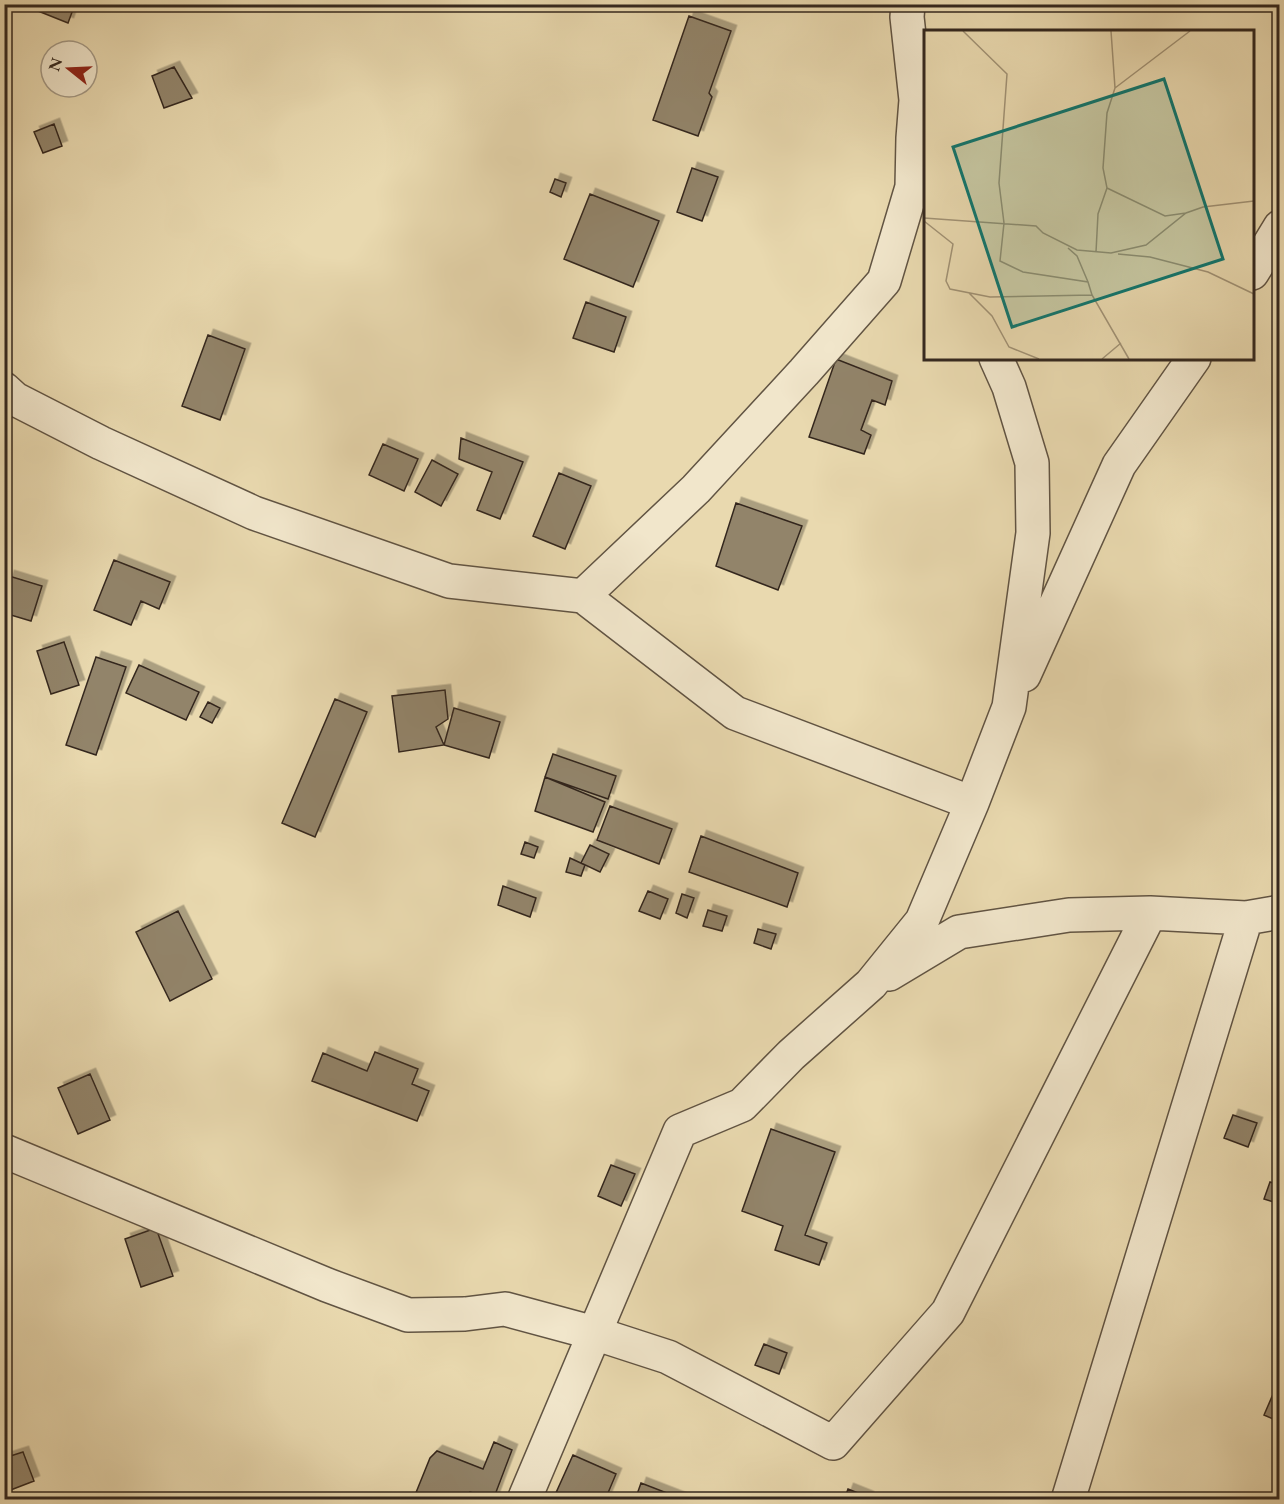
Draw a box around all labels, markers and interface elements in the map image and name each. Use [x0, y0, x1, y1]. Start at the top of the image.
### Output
inset map [924, 30, 1254, 360]
north arrow [39, 39, 99, 99]
text: N [43, 55, 67, 74]

